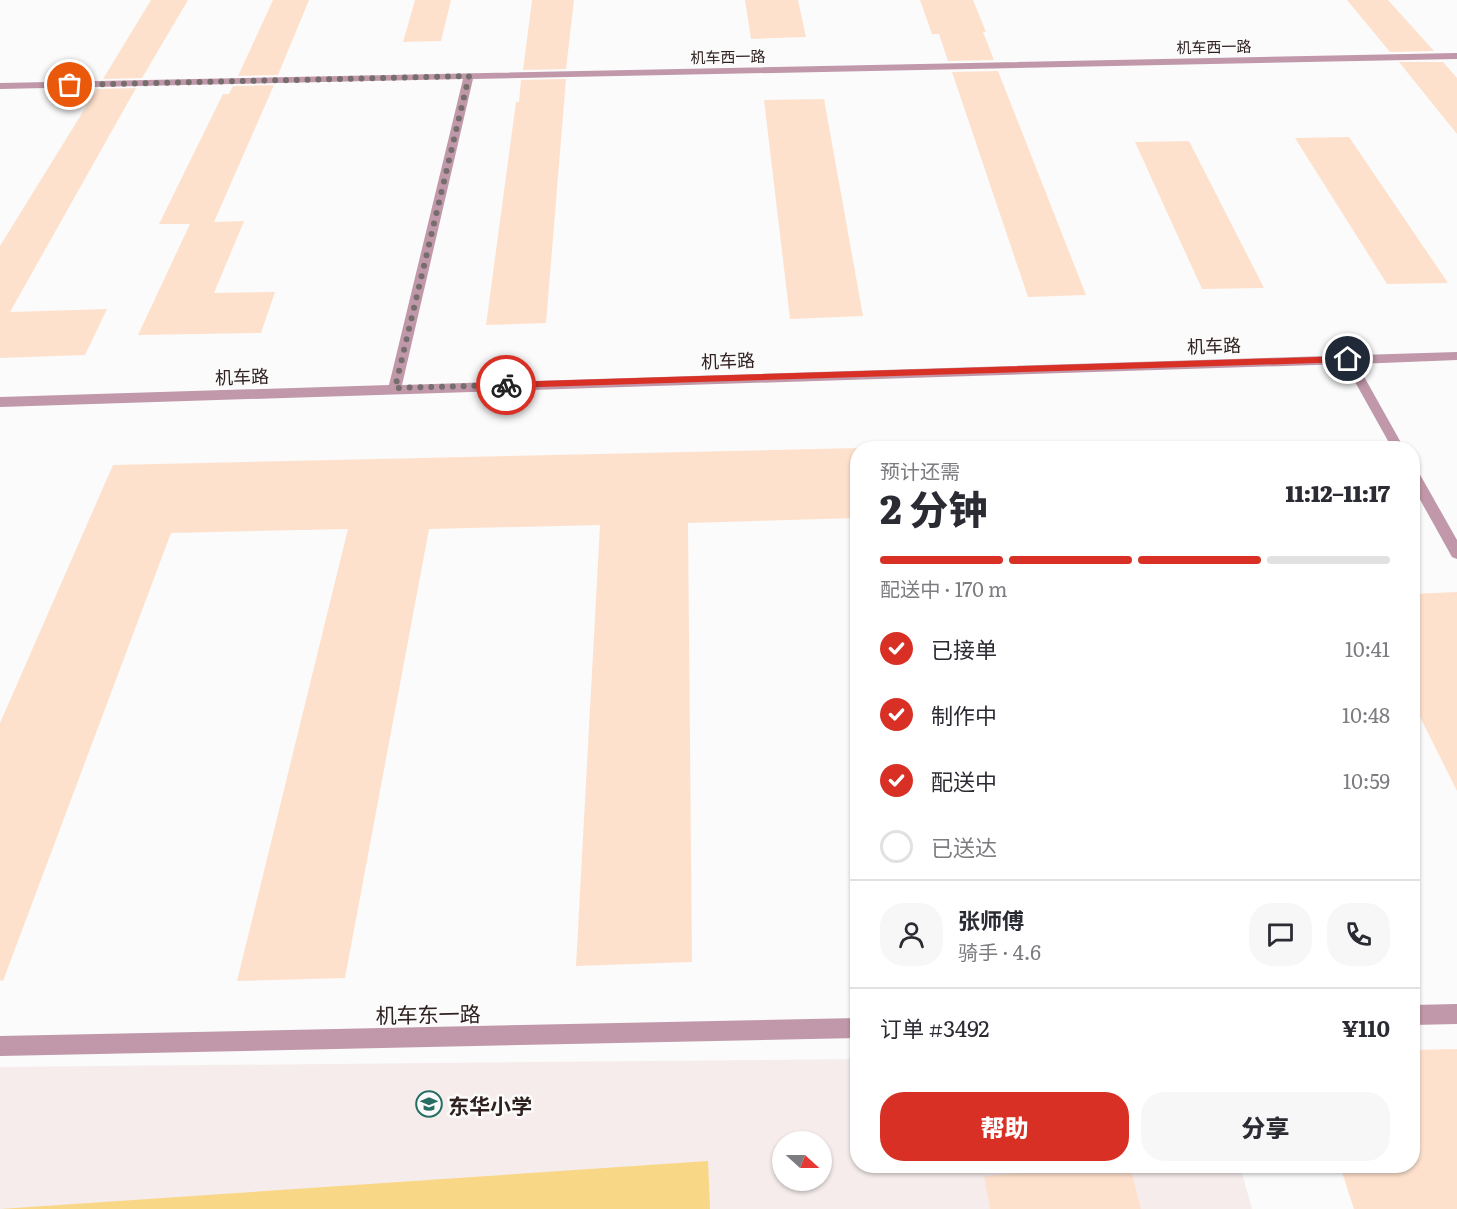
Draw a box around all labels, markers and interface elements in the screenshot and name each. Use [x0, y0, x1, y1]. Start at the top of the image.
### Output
street label: 机车西一路 [1176, 34, 1252, 58]
street label: 机车西一路 [690, 44, 766, 68]
pin [44, 59, 95, 110]
icon: bag [53, 68, 86, 101]
street label: 机车路 [1187, 331, 1241, 359]
pin [1322, 333, 1373, 384]
icon: home [1331, 342, 1364, 375]
street label: 机车路 [701, 346, 755, 374]
courier [476, 355, 536, 415]
street label: 机车路 [215, 362, 269, 390]
icon: bike [490, 369, 523, 402]
text: 预计还需 [880, 455, 960, 485]
text: 11:12–11:17 [1285, 476, 1390, 509]
text: 2 分钟 [880, 478, 987, 536]
text: 配送中 · 170 m [880, 573, 1007, 603]
icon: check [880, 632, 913, 665]
text: 已接单 [931, 632, 997, 665]
text: 10:41 [1345, 633, 1390, 663]
icon: check [880, 698, 913, 731]
text: 制作中 [931, 698, 997, 731]
text: 10:48 [1342, 699, 1390, 729]
icon: check [880, 764, 913, 797]
text: 配送中 [931, 764, 997, 797]
text: 10:59 [1343, 765, 1390, 795]
text: 已送达 [931, 830, 997, 863]
button: person [880, 903, 943, 966]
text: 张师傅 [958, 903, 1024, 936]
button: chat [1249, 903, 1312, 966]
button: phone [1327, 903, 1390, 966]
text: 骑手 · 4.6 [958, 936, 1041, 966]
street label: 机车东一路 [375, 997, 481, 1029]
text: 订单 #3492 [880, 1011, 990, 1044]
text: ¥110 [1342, 1011, 1390, 1044]
school or university icon: 东华小学 [414, 1089, 444, 1119]
place label: 东华小学 [448, 1089, 532, 1120]
button: 帮助 [880, 1092, 1129, 1161]
button: 分享 [1141, 1092, 1390, 1161]
north arrow [772, 1131, 832, 1191]
map controls [772, 1131, 832, 1191]

